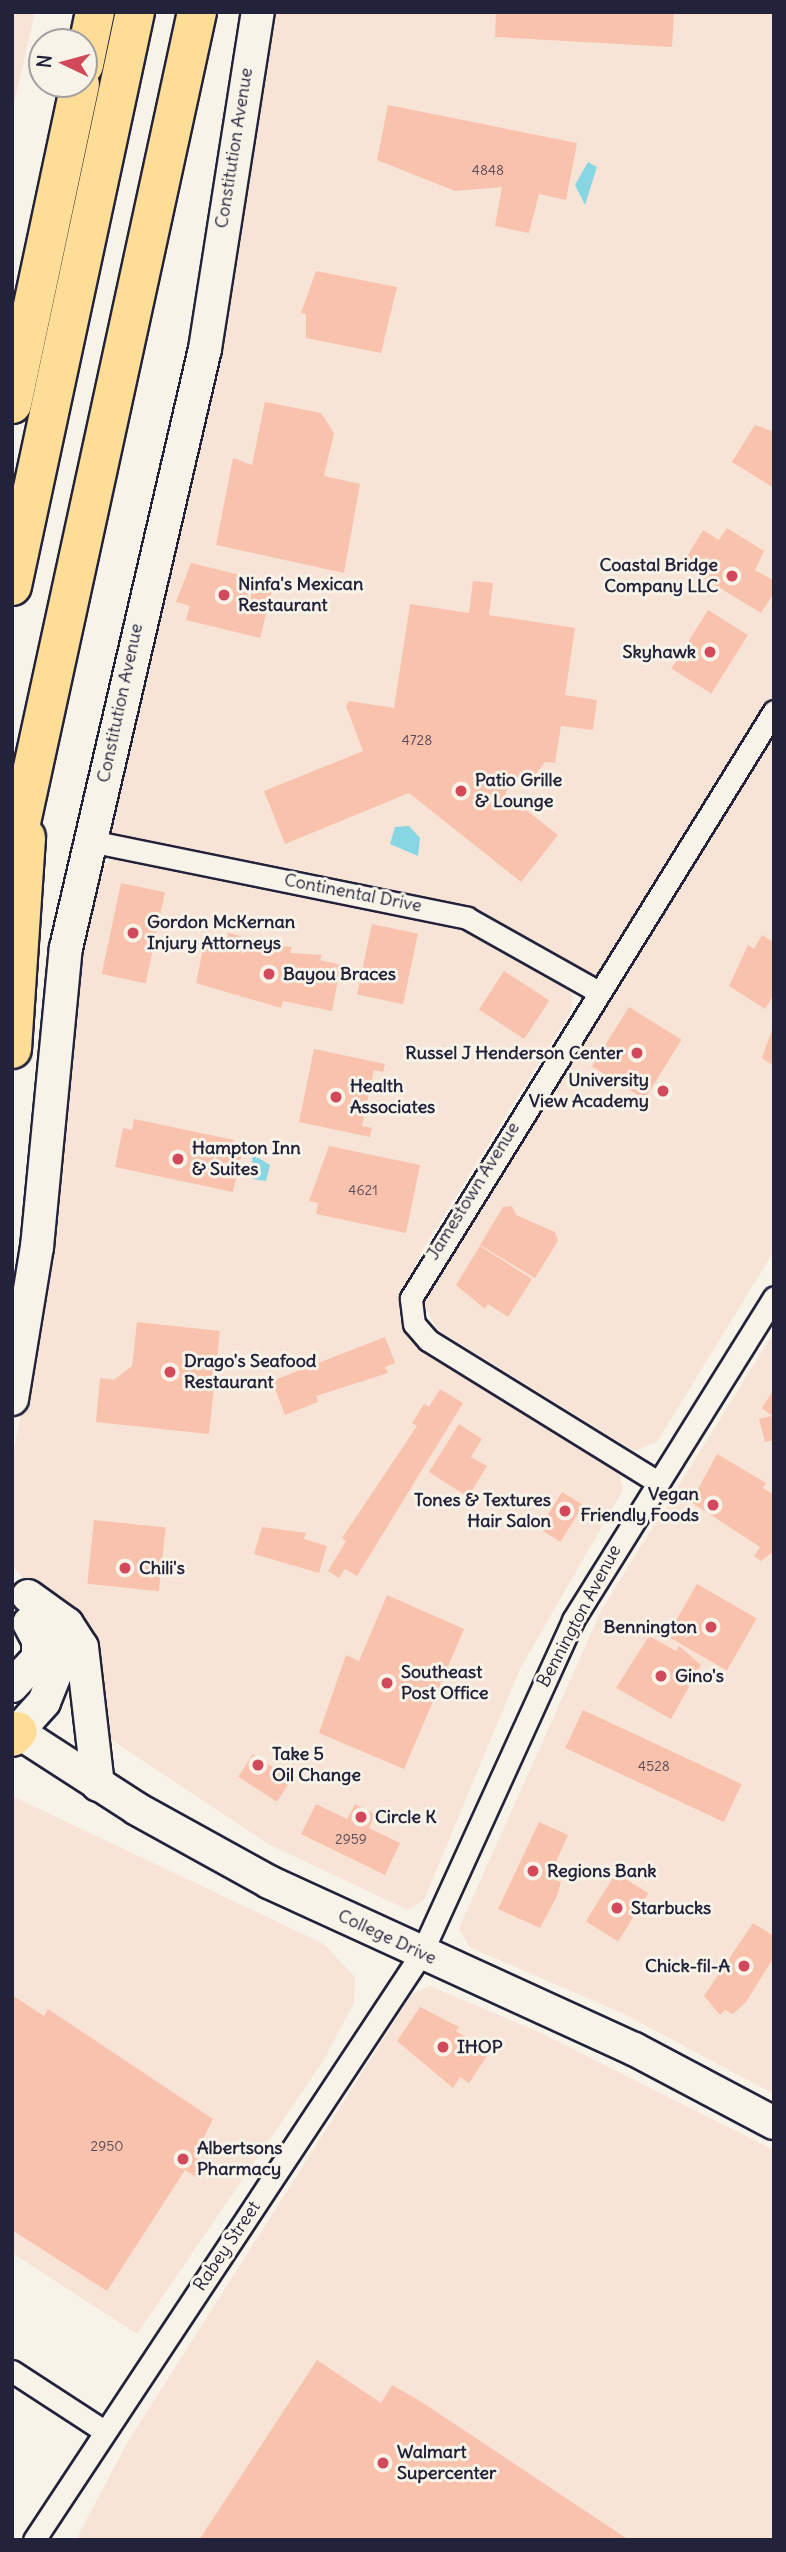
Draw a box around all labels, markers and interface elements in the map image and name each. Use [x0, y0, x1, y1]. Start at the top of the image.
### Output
north arrow [28, 28, 98, 98]
text: N [32, 54, 57, 69]
street label: Constitution Avenue [211, 66, 257, 230]
house number: 4848 [472, 162, 504, 178]
place label: Coastal Bridge Company LLC [600, 555, 718, 598]
marker: Coastal Bridge Company LLC [724, 568, 740, 584]
place label: Ninfa's Mexican Restaurant [238, 574, 363, 616]
marker: Ninfa's Mexican Restaurant [216, 587, 232, 603]
street label: Constitution Avenue [93, 621, 147, 785]
place label: Skyhawk [623, 641, 696, 663]
marker: Skyhawk [702, 644, 718, 660]
house number: 4728 [402, 732, 432, 748]
place label: Patio Grille & Lounge [475, 770, 562, 812]
marker: Patio Grille & Lounge [453, 783, 469, 799]
street label: Continental Drive [282, 869, 424, 917]
place label: Gordon McKernan Injury Attorneys [147, 912, 295, 954]
marker: Gordon McKernan Injury Attorneys [125, 925, 141, 941]
place label: Bayou Braces [283, 963, 396, 985]
marker: Bayou Braces [261, 966, 277, 982]
place label: Russel J Henderson Center [405, 1042, 623, 1064]
marker: Russel J Henderson Center [629, 1045, 645, 1061]
place label: University View Academy [529, 1070, 649, 1112]
place label: Health Associates [350, 1076, 435, 1118]
marker: University View Academy [655, 1083, 671, 1099]
marker: Health Associates [328, 1089, 344, 1105]
street label: Jamestown Avenue [422, 1118, 524, 1264]
place label: Hampton Inn & Suites [192, 1138, 301, 1180]
marker: Hampton Inn & Suites [170, 1151, 186, 1167]
house number: 4621 [348, 1182, 378, 1198]
place label: Drago's Seafood Restaurant [184, 1351, 316, 1394]
marker: Drago's Seafood Restaurant [162, 1364, 178, 1380]
place label: Vegan Friendly Foods [581, 1484, 699, 1526]
place label: Tones & Textures Hair Salon [414, 1490, 551, 1532]
marker: Vegan Friendly Foods [705, 1497, 721, 1513]
marker: Tones & Textures Hair Salon [557, 1503, 573, 1519]
street label: Bennington Avenue [532, 1541, 626, 1691]
place label: Chili's [139, 1557, 185, 1579]
marker: Chili's [117, 1560, 133, 1576]
place label: Bennington [604, 1616, 697, 1638]
marker: Bennington [703, 1619, 719, 1635]
place label: Southeast Post Office [401, 1662, 488, 1704]
place label: Gino's [675, 1665, 724, 1687]
marker: Gino's [653, 1668, 669, 1684]
marker: Southeast Post Office [379, 1675, 395, 1691]
place label: Take 5 Oil Change [272, 1744, 361, 1786]
marker: Take 5 Oil Change [250, 1757, 266, 1773]
house number: 4528 [638, 1758, 670, 1774]
place label: Circle K [375, 1806, 436, 1828]
marker: Circle K [353, 1809, 369, 1825]
house number: 2959 [335, 1831, 367, 1847]
place label: Regions Bank [547, 1860, 657, 1882]
marker: Regions Bank [525, 1863, 541, 1879]
place label: Starbucks [631, 1897, 711, 1919]
marker: Starbucks [609, 1900, 625, 1916]
street label: College Drive [334, 1905, 440, 1969]
place label: Chick-fil-A [645, 1955, 730, 1977]
marker: Chick-fil-A [736, 1958, 752, 1974]
place label: IHOP [457, 2036, 503, 2058]
marker: IHOP [435, 2039, 451, 2055]
house number: 2950 [91, 2138, 123, 2154]
place label: Albertsons Pharmacy [197, 2138, 283, 2180]
marker: Albertsons Pharmacy [175, 2151, 191, 2167]
street label: Rabey Street [189, 2197, 265, 2295]
place label: Walmart Supercenter [397, 2442, 496, 2484]
marker: Walmart Supercenter [375, 2455, 391, 2471]

